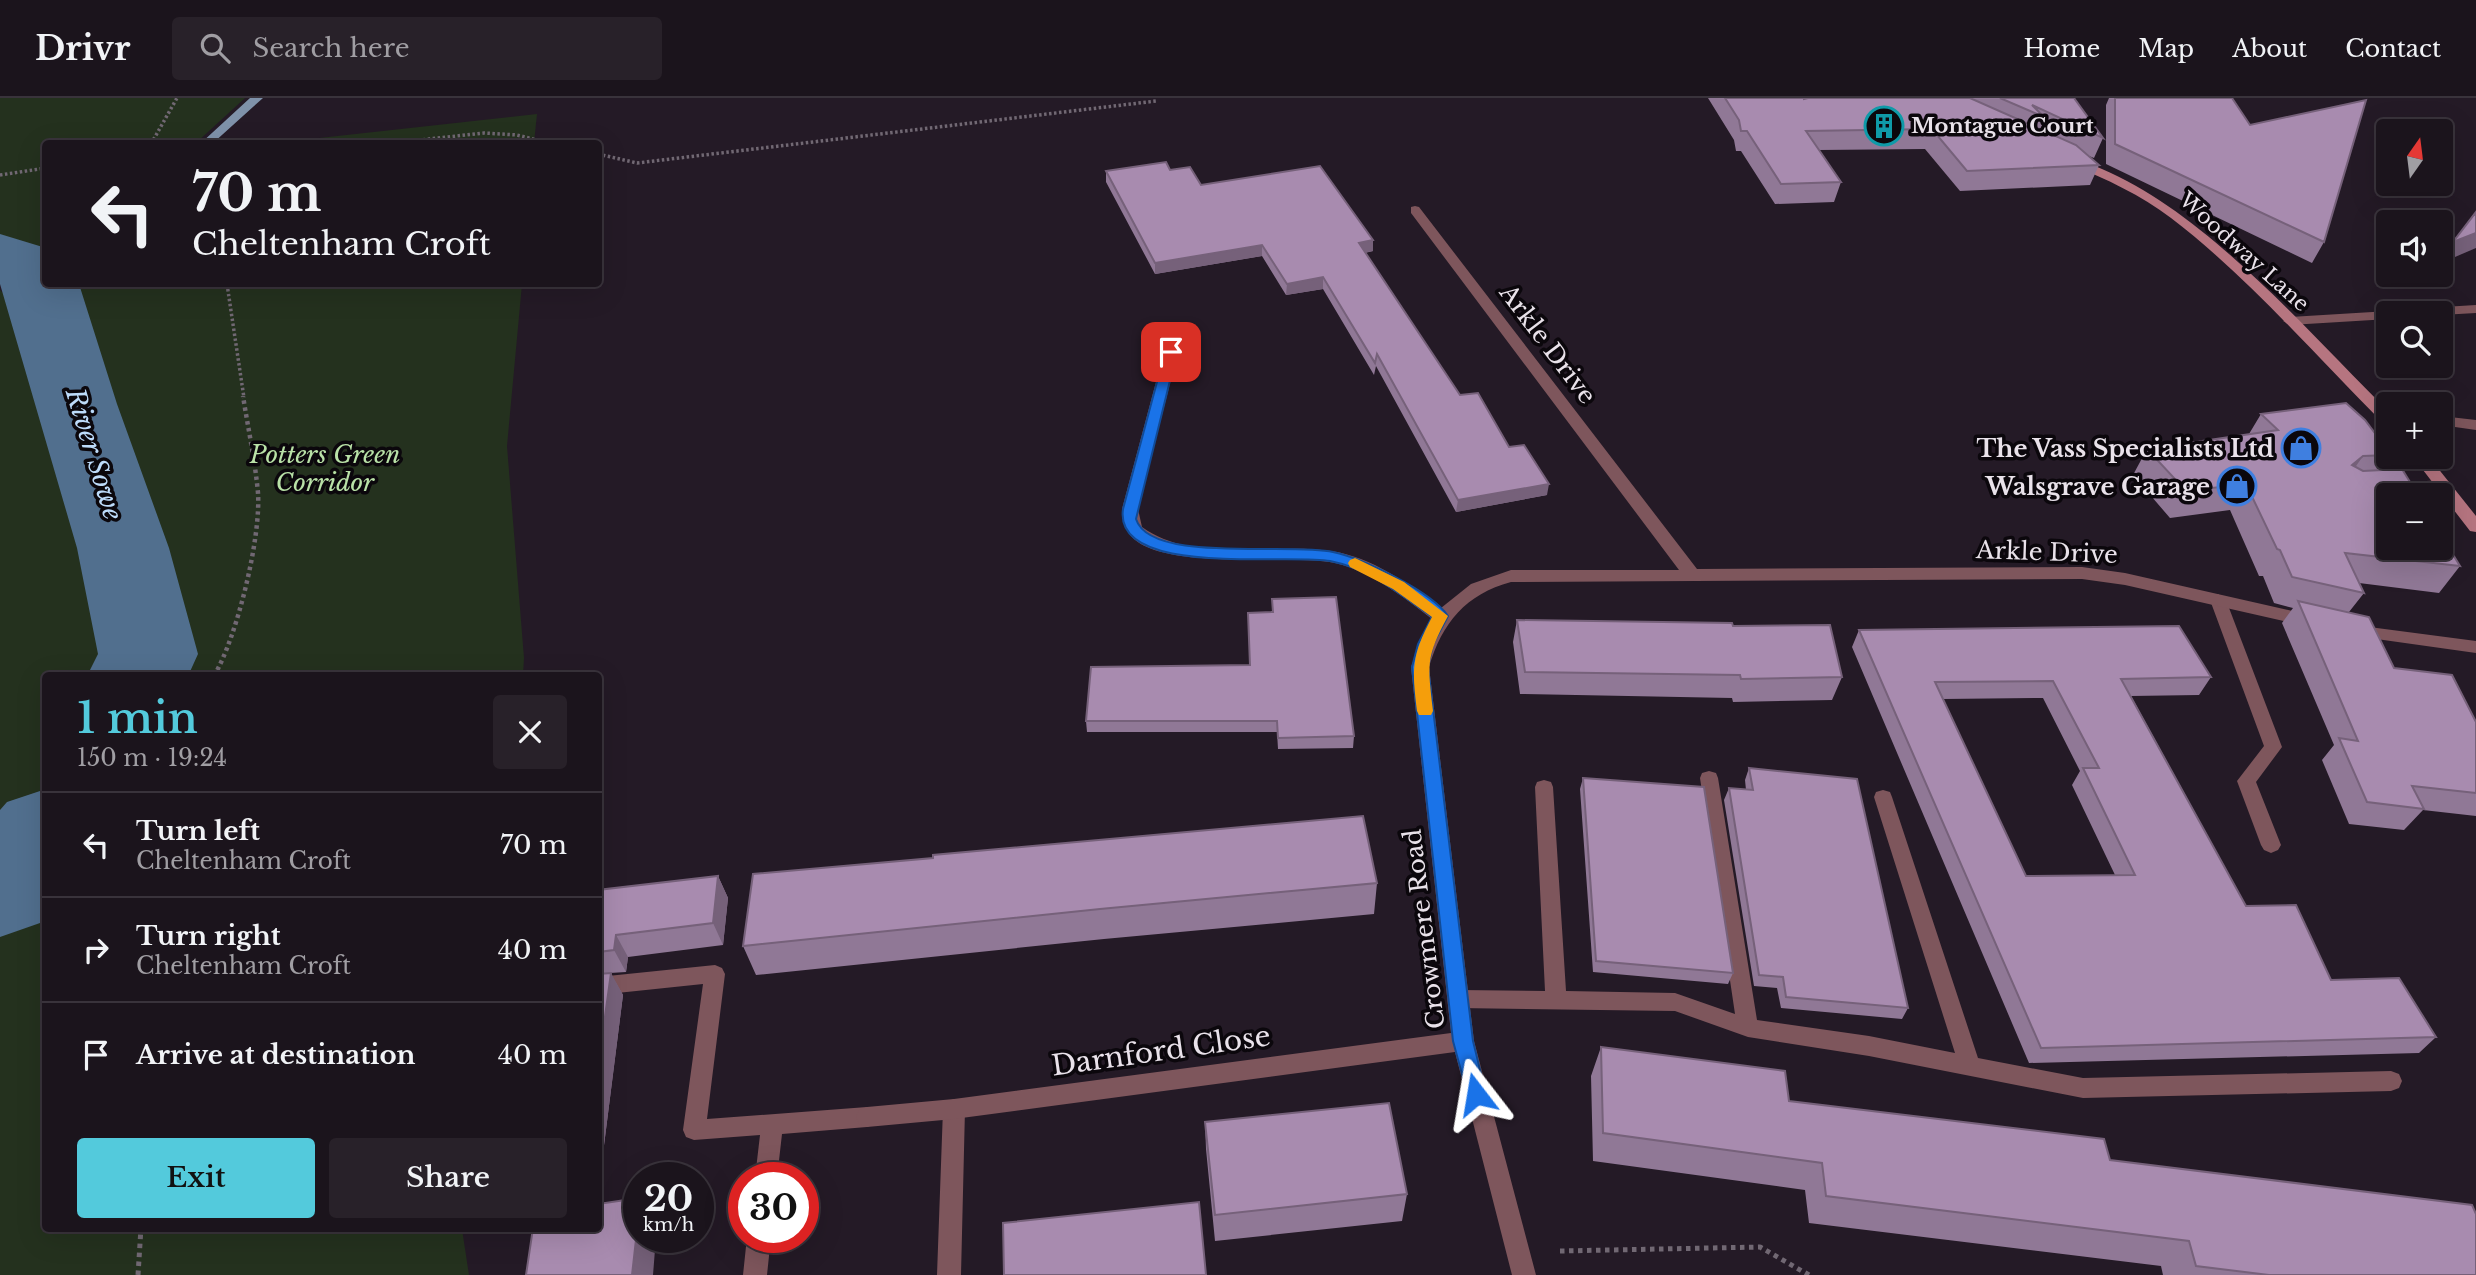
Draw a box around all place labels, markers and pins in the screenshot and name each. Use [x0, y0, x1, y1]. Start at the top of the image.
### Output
building icon: Montague Court [1863, 105, 1905, 147]
place label: Montague Court [1911, 113, 2094, 139]
pin [1141, 322, 1201, 382]
shop icon: The Vass Specialists Ltd [2280, 427, 2322, 469]
place label: The Vass Specialists Ltd [1976, 434, 2274, 463]
shop icon: Walsgrave Garage [2216, 465, 2258, 507]
place label: Walsgrave Garage [1984, 472, 2210, 501]

